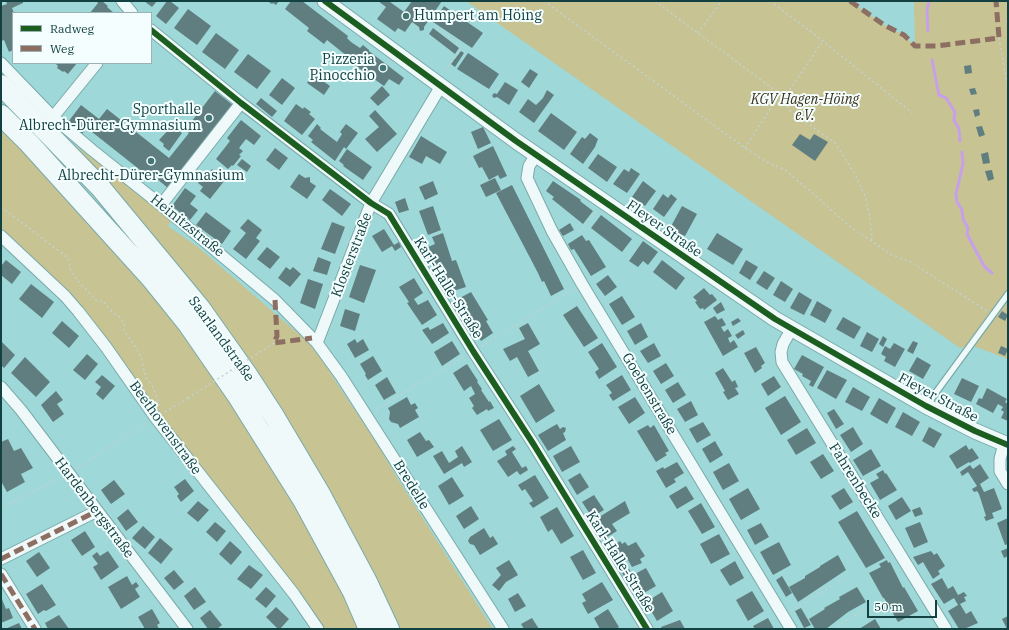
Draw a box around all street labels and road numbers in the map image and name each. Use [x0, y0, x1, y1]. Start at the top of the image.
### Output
street label: Heinitzstraße [147, 191, 227, 261]
street label: Fleyer Straße [623, 197, 705, 261]
street label: Klosterstraße [328, 210, 376, 300]
street label: Karl-Halle-Straße [410, 234, 486, 342]
street label: Saarlandstraße [185, 293, 257, 385]
street label: Goebenstraße [618, 350, 680, 438]
street label: Fleyer Straße [895, 370, 981, 426]
street label: Beethovenstraße [125, 378, 205, 478]
street label: Fahrenbecke [825, 440, 885, 522]
street label: Hardenbergstraße [51, 454, 137, 562]
street label: Bredelle [389, 457, 433, 513]
street label: Karl-Halle-Straße [582, 508, 658, 616]

